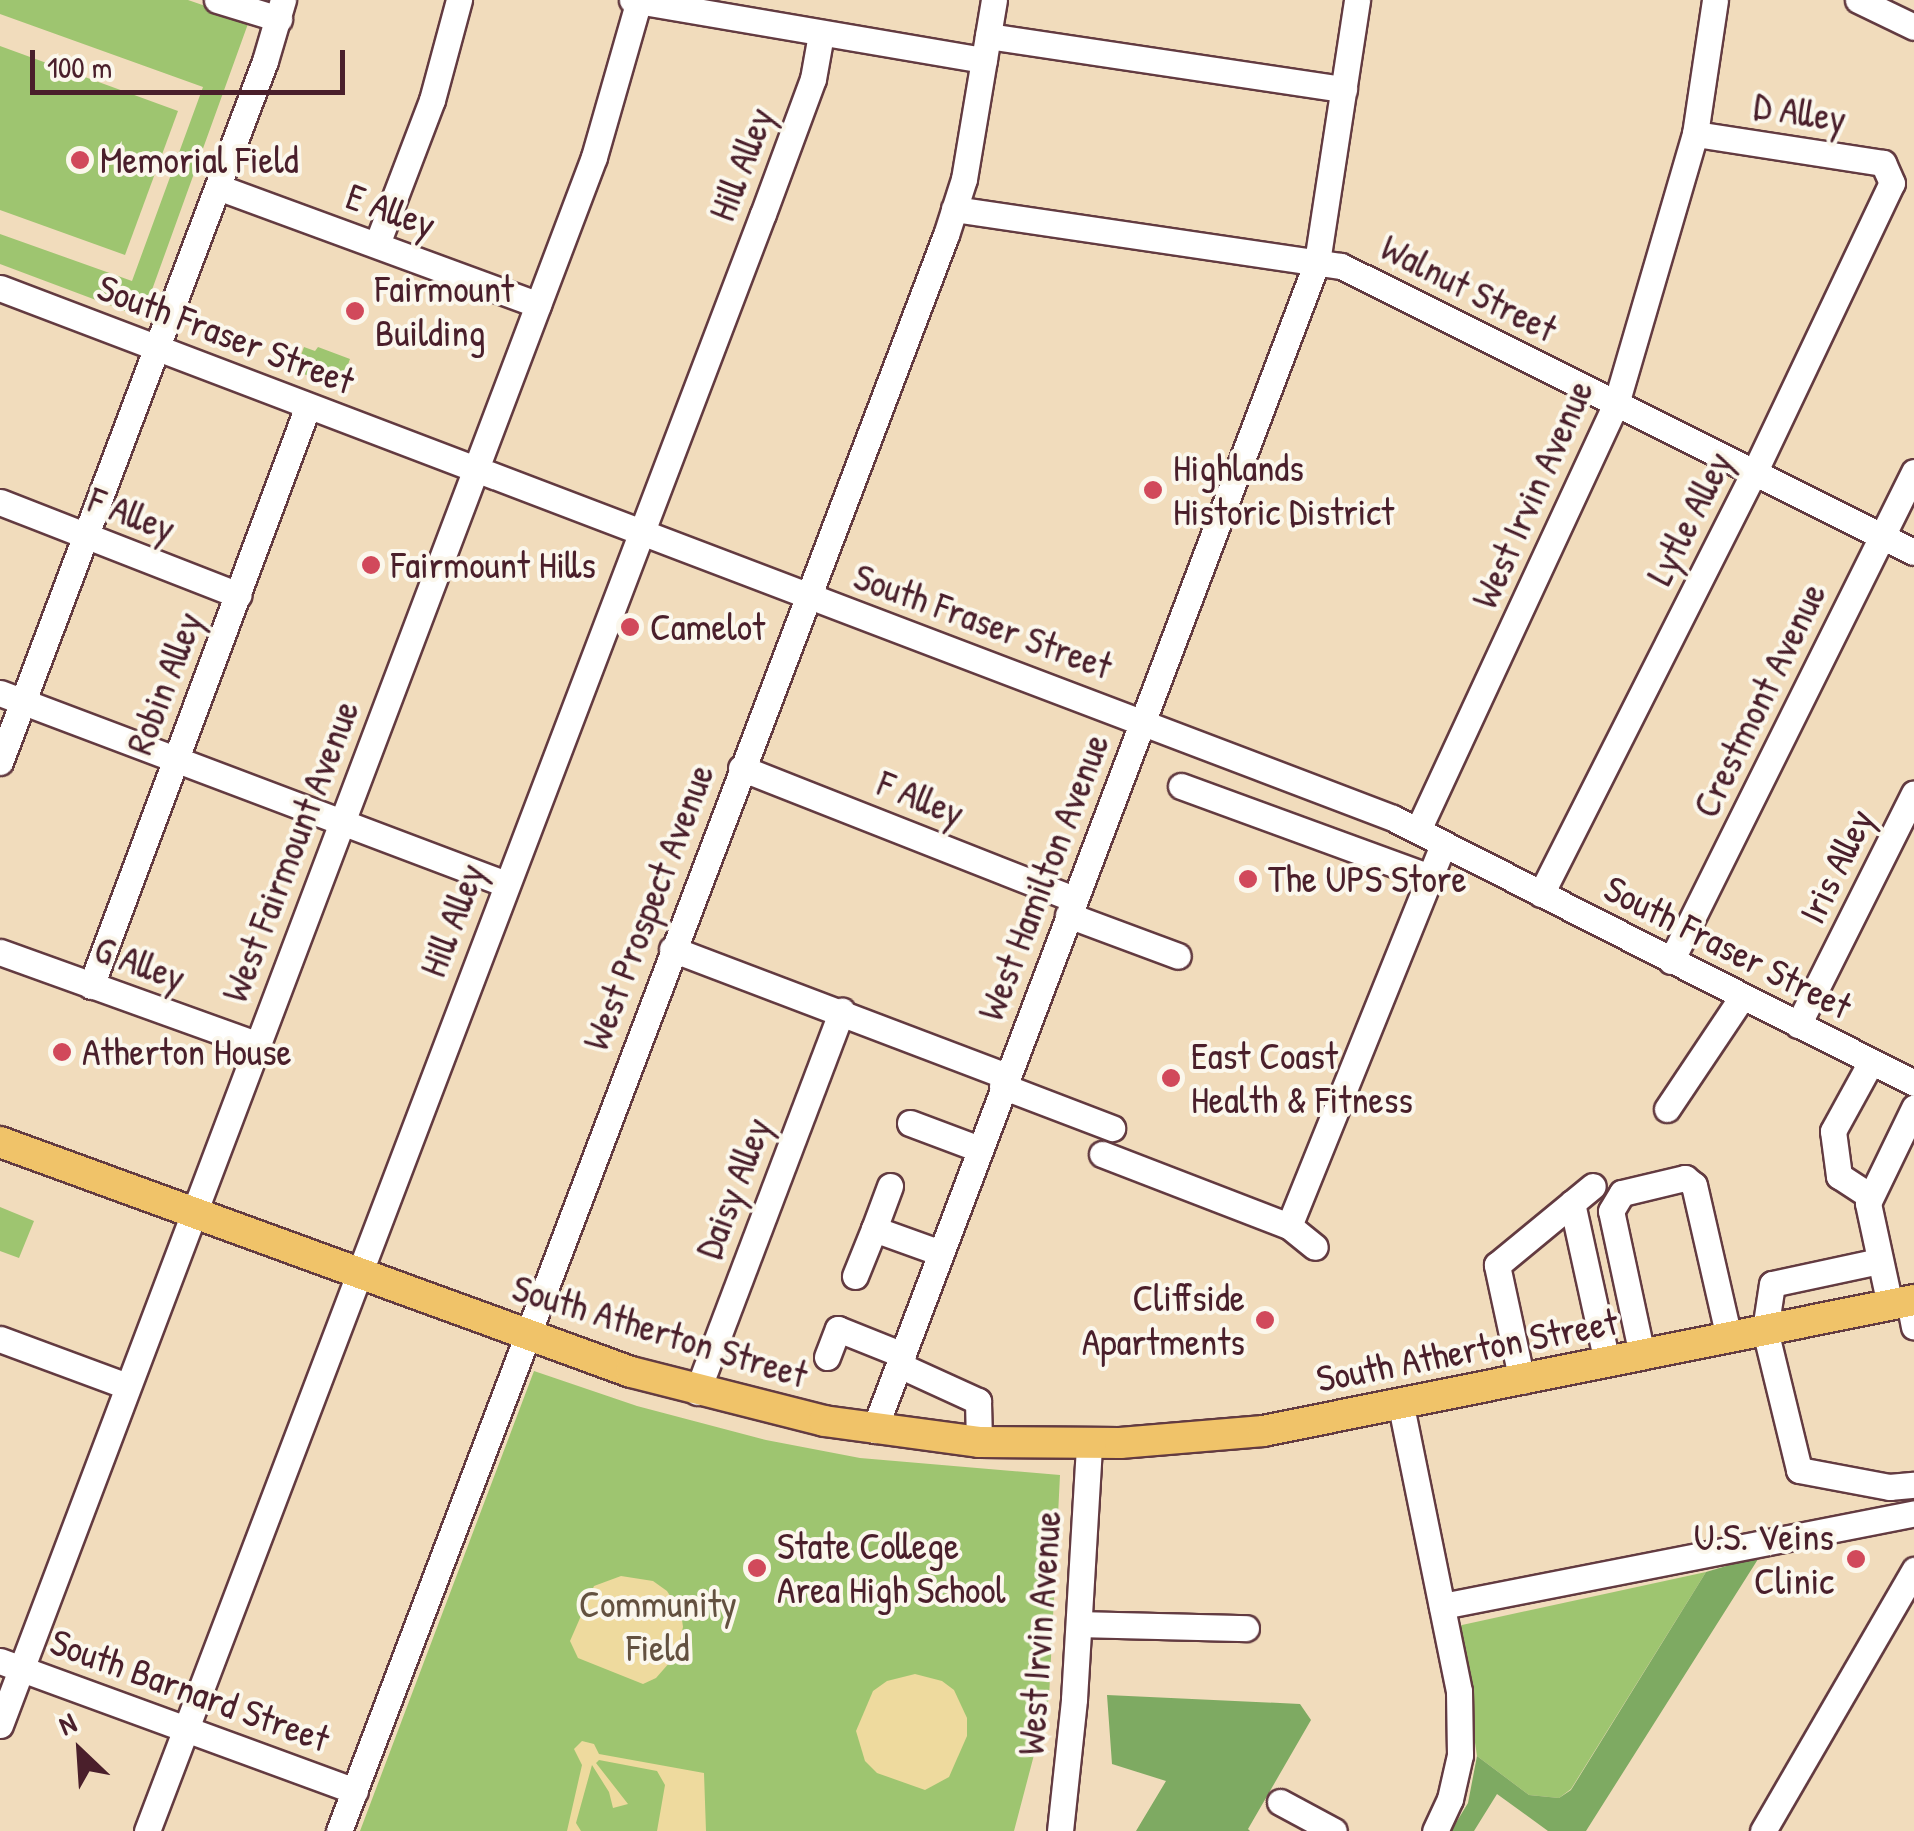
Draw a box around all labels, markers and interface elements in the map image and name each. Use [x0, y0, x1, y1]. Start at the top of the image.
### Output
scale bar [35, 30, 350, 92]
text: 100 m [47, 47, 112, 87]
street label: D Alley [1751, 82, 1849, 142]
street label: Hill Alley [699, 101, 783, 227]
place label: Memorial Field [100, 137, 299, 183]
marker: Memorial Field [69, 149, 91, 171]
street label: E Alley [340, 173, 442, 247]
street label: Walnut Street [1374, 224, 1564, 352]
street label: South Fraser Street [91, 264, 361, 404]
place label: Fairmount Building [375, 266, 514, 356]
marker: Fairmount Building [344, 300, 366, 322]
street label: West Irvin Avenue [1461, 373, 1603, 615]
street label: Lytle Alley [1636, 444, 1742, 592]
place label: Highlands Historic District [1173, 445, 1394, 534]
street label: F Alley [82, 477, 182, 551]
marker: Highlands Historic District [1142, 479, 1164, 501]
place label: Fairmount Hills [391, 542, 596, 588]
street label: South Fraser Street [848, 553, 1118, 689]
marker: Fairmount Hills [360, 554, 382, 576]
street label: Crestmont Avenue [1683, 576, 1835, 824]
place label: Camelot [650, 604, 765, 650]
street label: Robin Alley [116, 605, 212, 761]
marker: Camelot [619, 616, 641, 638]
street label: West Fairmount Avenue [212, 694, 368, 1008]
street label: West Hamilton Avenue [967, 727, 1119, 1027]
street label: West Prospect Avenue [573, 758, 723, 1056]
street label: F Alley [871, 760, 971, 836]
street label: Iris Alley [1789, 801, 1883, 931]
place label: The UPS Store [1268, 856, 1467, 902]
street label: Hill Alley [410, 857, 494, 983]
street label: South Fraser Street [1597, 865, 1859, 1029]
marker: The UPS Store [1237, 868, 1259, 890]
street label: G Alley [88, 926, 192, 1000]
place label: Atherton House [82, 1029, 292, 1075]
place label: East Coast Health & Fitness [1191, 1033, 1413, 1122]
marker: Atherton House [51, 1041, 73, 1063]
marker: East Coast Health & Fitness [1160, 1067, 1182, 1089]
street label: Daisy Alley [685, 1111, 781, 1265]
street label: South Atherton Street [507, 1264, 813, 1398]
place label: Cliffside Apartments [1082, 1275, 1245, 1365]
street label: South Atherton Street [1313, 1298, 1621, 1402]
marker: Cliffside Apartments [1254, 1309, 1276, 1331]
street label: West Irvin Avenue [1008, 1509, 1070, 1757]
place label: U.S. Veins Clinic [1694, 1514, 1834, 1604]
place label: State College Area High School [777, 1523, 1006, 1612]
marker: U.S. Veins Clinic [1843, 1546, 1869, 1572]
marker: State College Area High School [746, 1557, 768, 1579]
park label: Community Field [579, 1581, 737, 1670]
street label: South Barnard Street [44, 1618, 336, 1762]
north arrow [30, 1701, 130, 1801]
text: N [53, 1703, 82, 1744]

